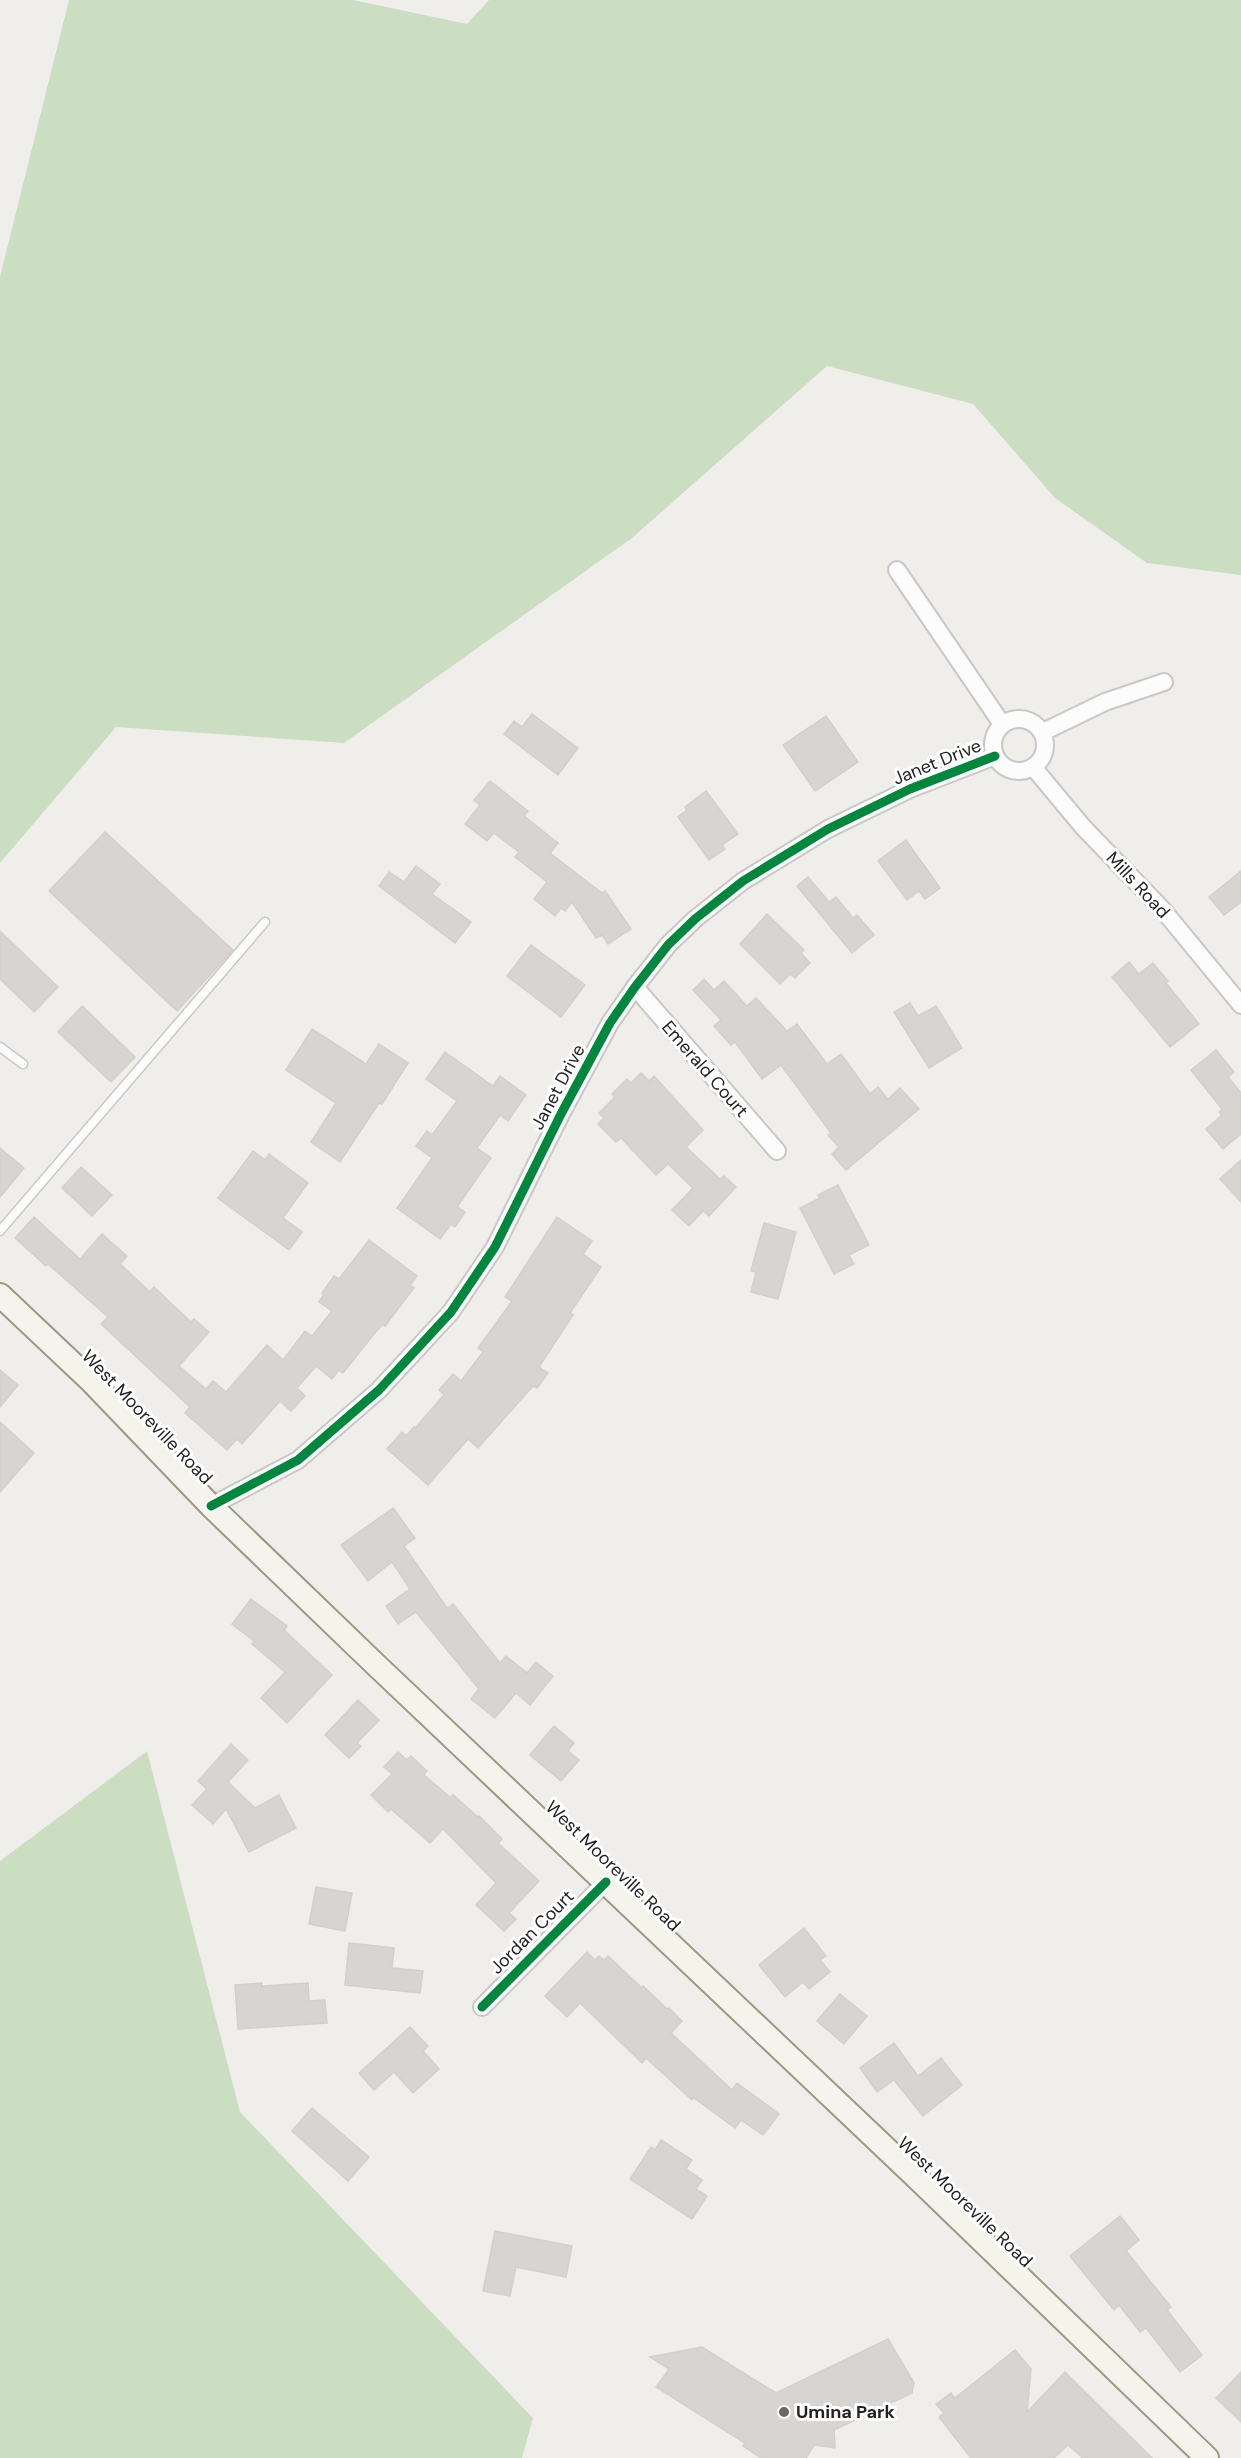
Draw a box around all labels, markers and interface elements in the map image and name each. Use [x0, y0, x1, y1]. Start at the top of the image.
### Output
street label: Janet Drive [889, 733, 985, 791]
street label: Mills Road [1101, 846, 1175, 924]
street label: Emerald Court [656, 1016, 754, 1122]
street label: Janet Drive [525, 1040, 591, 1134]
street label: West Mooreville Road [76, 1344, 218, 1490]
street label: West Mooreville Road [540, 1795, 686, 1937]
street label: Jordan Court [485, 1885, 579, 1979]
street label: West Mooreville Road [892, 2131, 1038, 2273]
place label: Umina Park [796, 2400, 895, 2424]
marker: Umina Park [777, 2405, 791, 2419]

